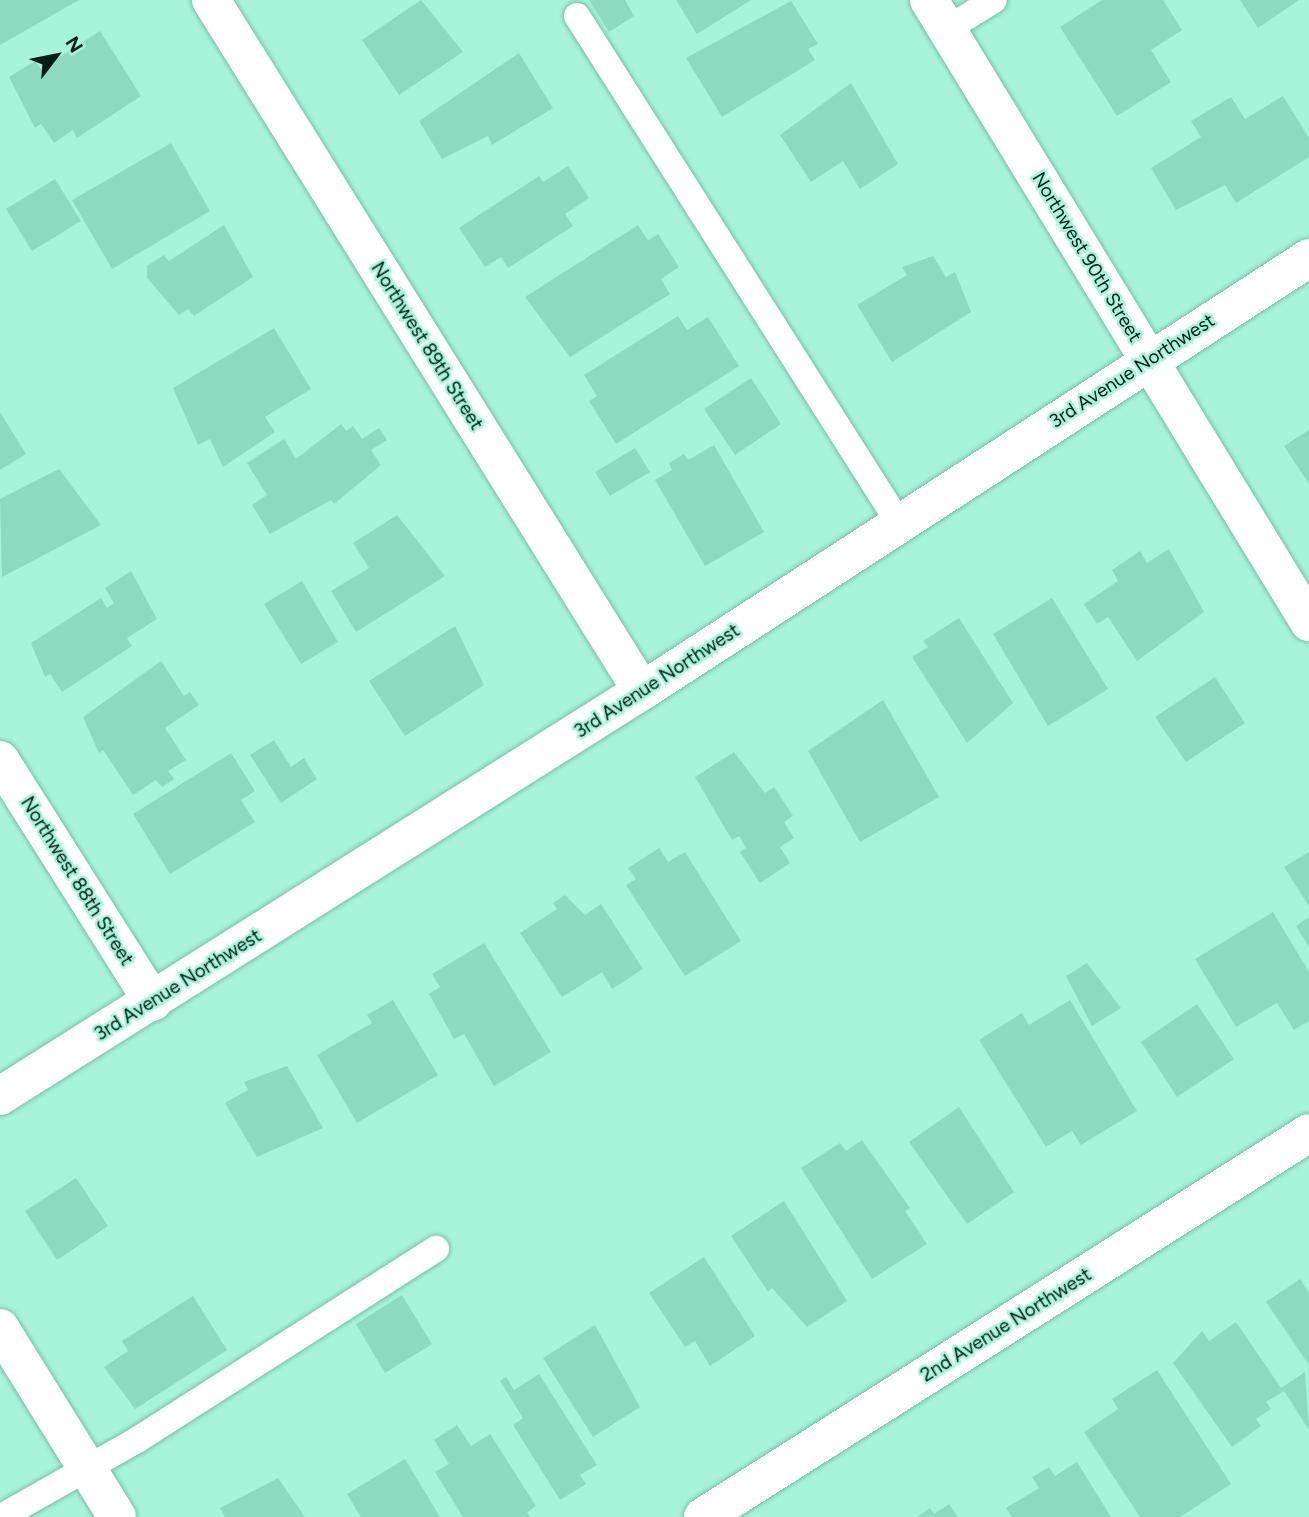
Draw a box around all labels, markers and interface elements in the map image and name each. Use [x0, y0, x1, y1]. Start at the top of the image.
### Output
north arrow [21, 21, 91, 91]
text: N [61, 32, 88, 57]
street label: Northwest 90th Street [1027, 168, 1147, 346]
street label: Northwest 89th Street [366, 258, 488, 434]
street label: 3rd Avenue Northwest [1045, 309, 1219, 433]
street label: 3rd Avenue Northwest [570, 619, 744, 743]
street label: Northwest 88th Street [16, 792, 138, 970]
street label: 3rd Avenue Northwest [90, 924, 266, 1046]
street label: 2nd Avenue Northwest [916, 1263, 1096, 1387]

